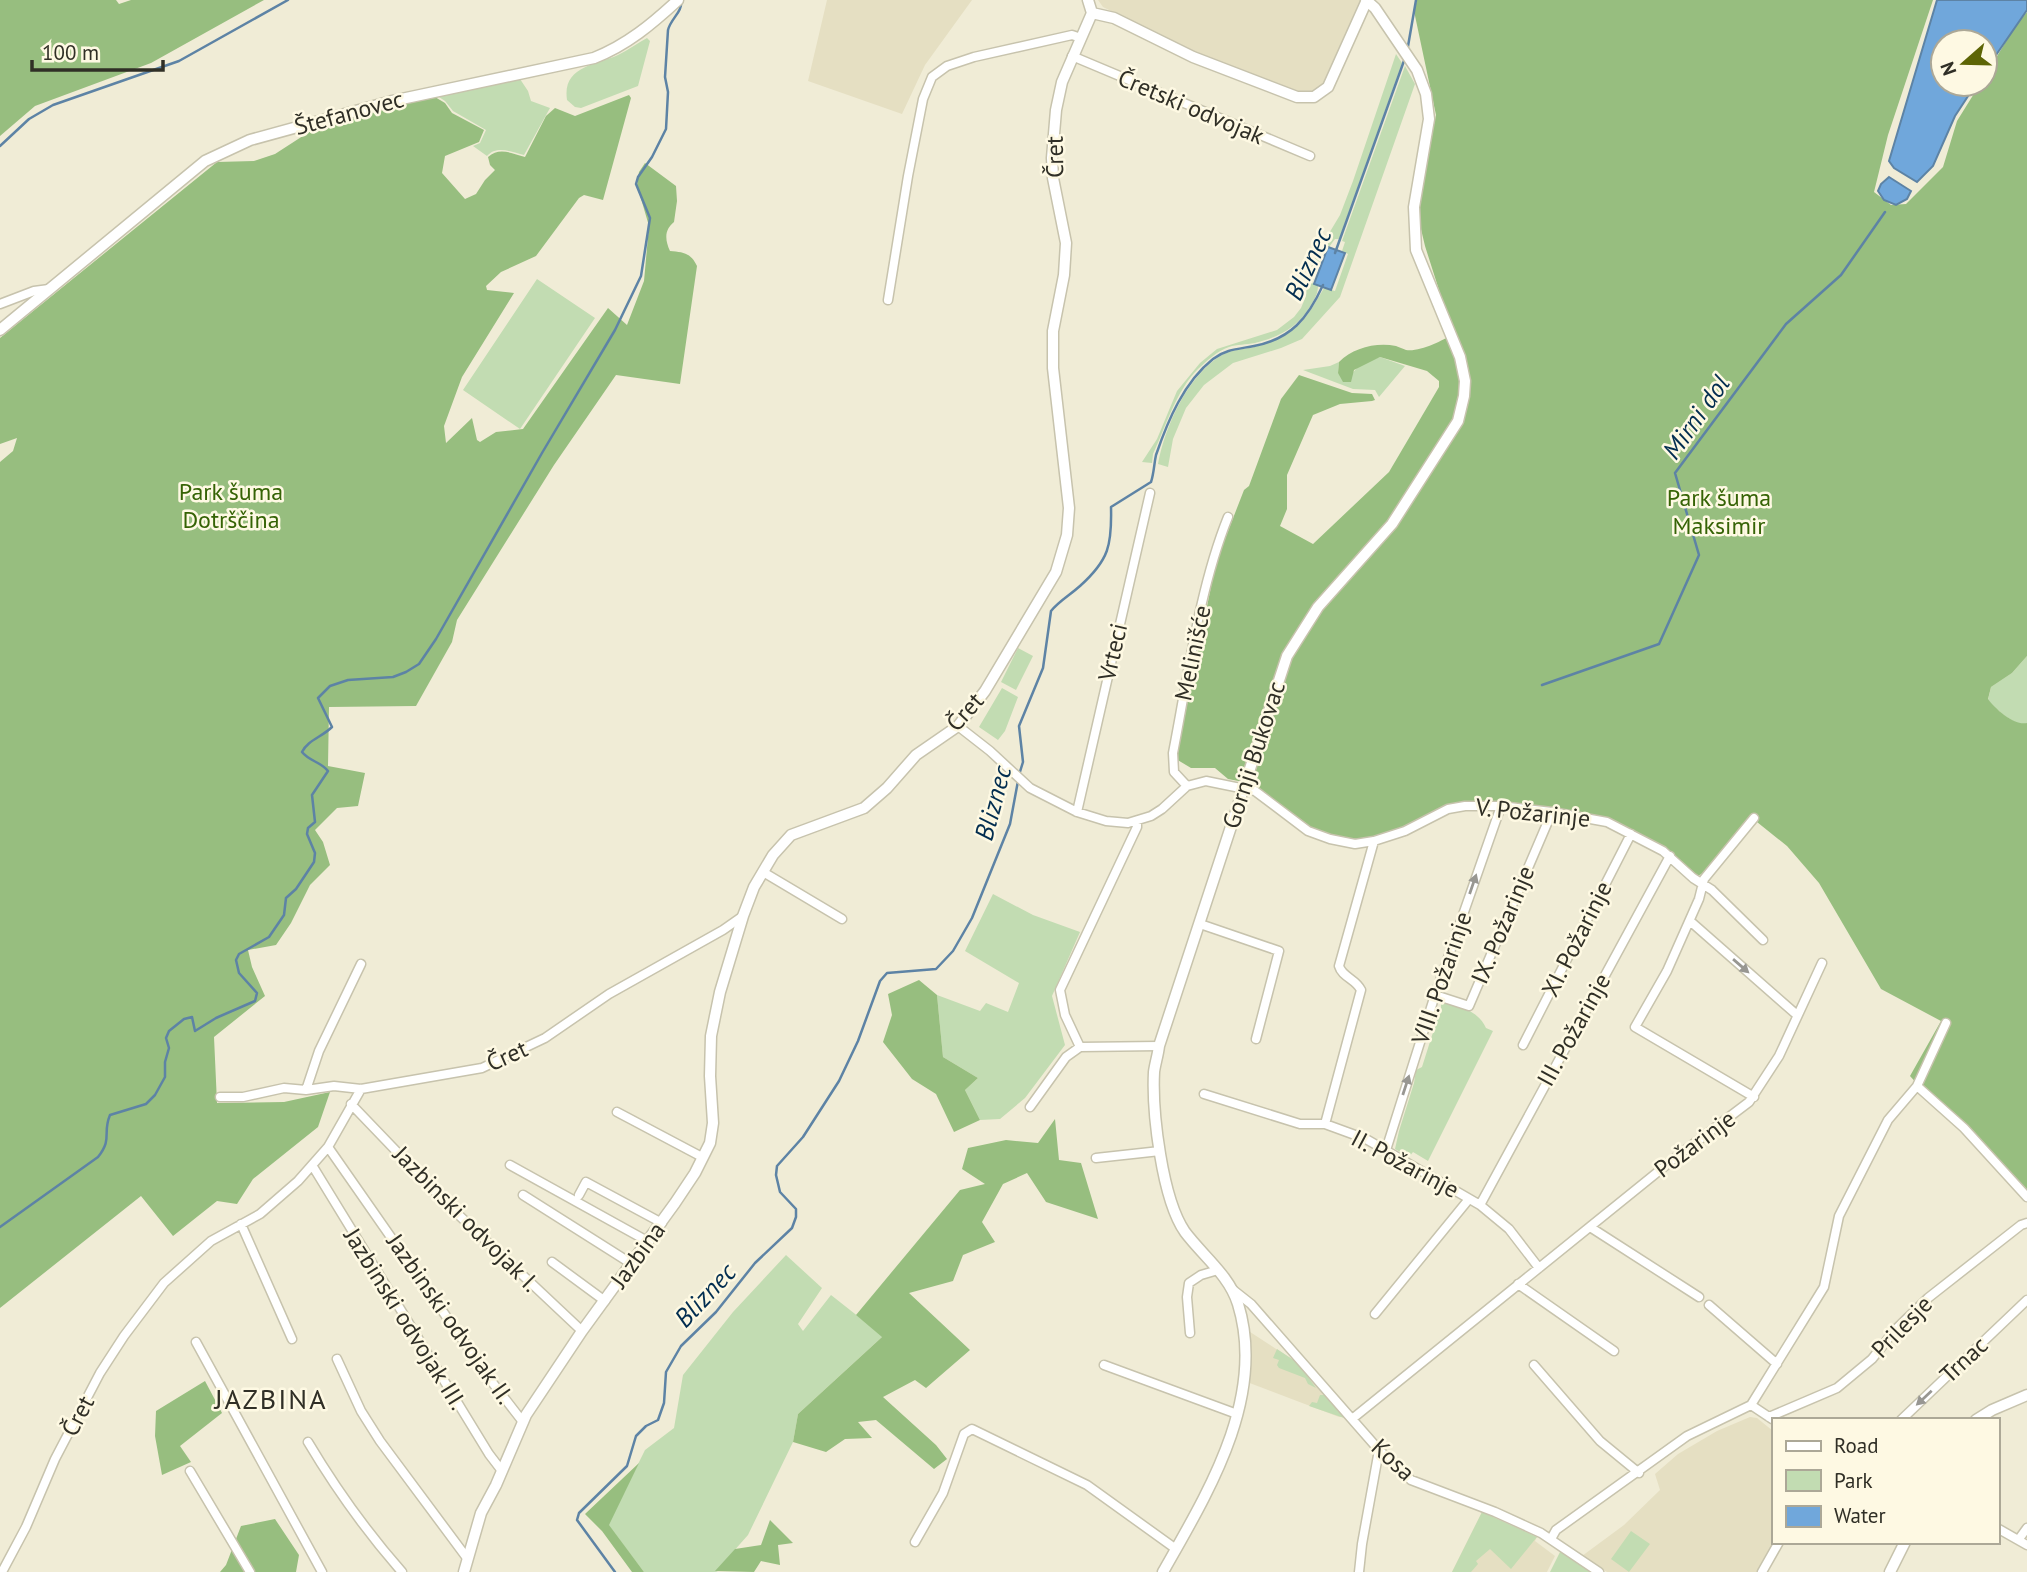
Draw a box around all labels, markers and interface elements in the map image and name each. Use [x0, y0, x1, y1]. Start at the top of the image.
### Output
scale bar [32, 28, 163, 72]
north arrow [1929, 28, 1999, 98]
text: 100 m [42, 39, 99, 66]
text: N [1935, 59, 1961, 79]
street label: Čretski odvojak [1113, 62, 1269, 151]
street label: Štefanovec [291, 83, 407, 142]
street label: Čret [1039, 136, 1070, 178]
water label: Bliznec [1277, 221, 1339, 305]
water label: Mirni dol [1655, 368, 1736, 465]
park label: Park šuma Dotrščina [179, 476, 283, 535]
park label: Park šuma Maksimir [1667, 482, 1771, 541]
street label: Melinišće [1167, 602, 1218, 703]
street label: Vrteci [1091, 620, 1134, 685]
street label: Gornji Bukovac [1215, 677, 1292, 832]
street label: Čret [939, 686, 990, 738]
water label: Bliznec [967, 761, 1019, 844]
street label: V. Požarinje [1473, 791, 1592, 834]
street label: IX. Požarinje [1464, 861, 1541, 989]
one-way arrow [1468, 874, 1479, 895]
street label: XI. Požarinje [1534, 876, 1619, 1002]
street label: VIII. Požarinje [1404, 907, 1479, 1049]
one-way arrow [1732, 958, 1750, 974]
street label: III. Požarinje [1530, 968, 1617, 1092]
street label: Čret [481, 1033, 532, 1078]
one-way arrow [1401, 1074, 1412, 1095]
street label: Požarinje [1648, 1103, 1742, 1184]
street label: II. Požarinje [1346, 1122, 1464, 1205]
street label: Jazbinski odvojak I. [386, 1138, 546, 1298]
street label: Jazbina [603, 1216, 672, 1295]
street label: Jazbinski odvojak III. [337, 1221, 474, 1415]
street label: Jazbinski odvojak II. [379, 1227, 521, 1410]
water label: Bliznec [667, 1255, 743, 1334]
street label: Prilesje [1864, 1289, 1939, 1364]
street label: Trnac [1933, 1329, 1994, 1390]
district label: JAZBINA [213, 1380, 328, 1417]
one-way arrow [1916, 1389, 1933, 1405]
street label: Čret [54, 1390, 101, 1441]
legend [1772, 1418, 1999, 1544]
street label: Kosa [1365, 1432, 1422, 1487]
text: Road [1834, 1432, 1878, 1459]
text: Park [1834, 1467, 1873, 1494]
text: Water [1834, 1502, 1886, 1529]

